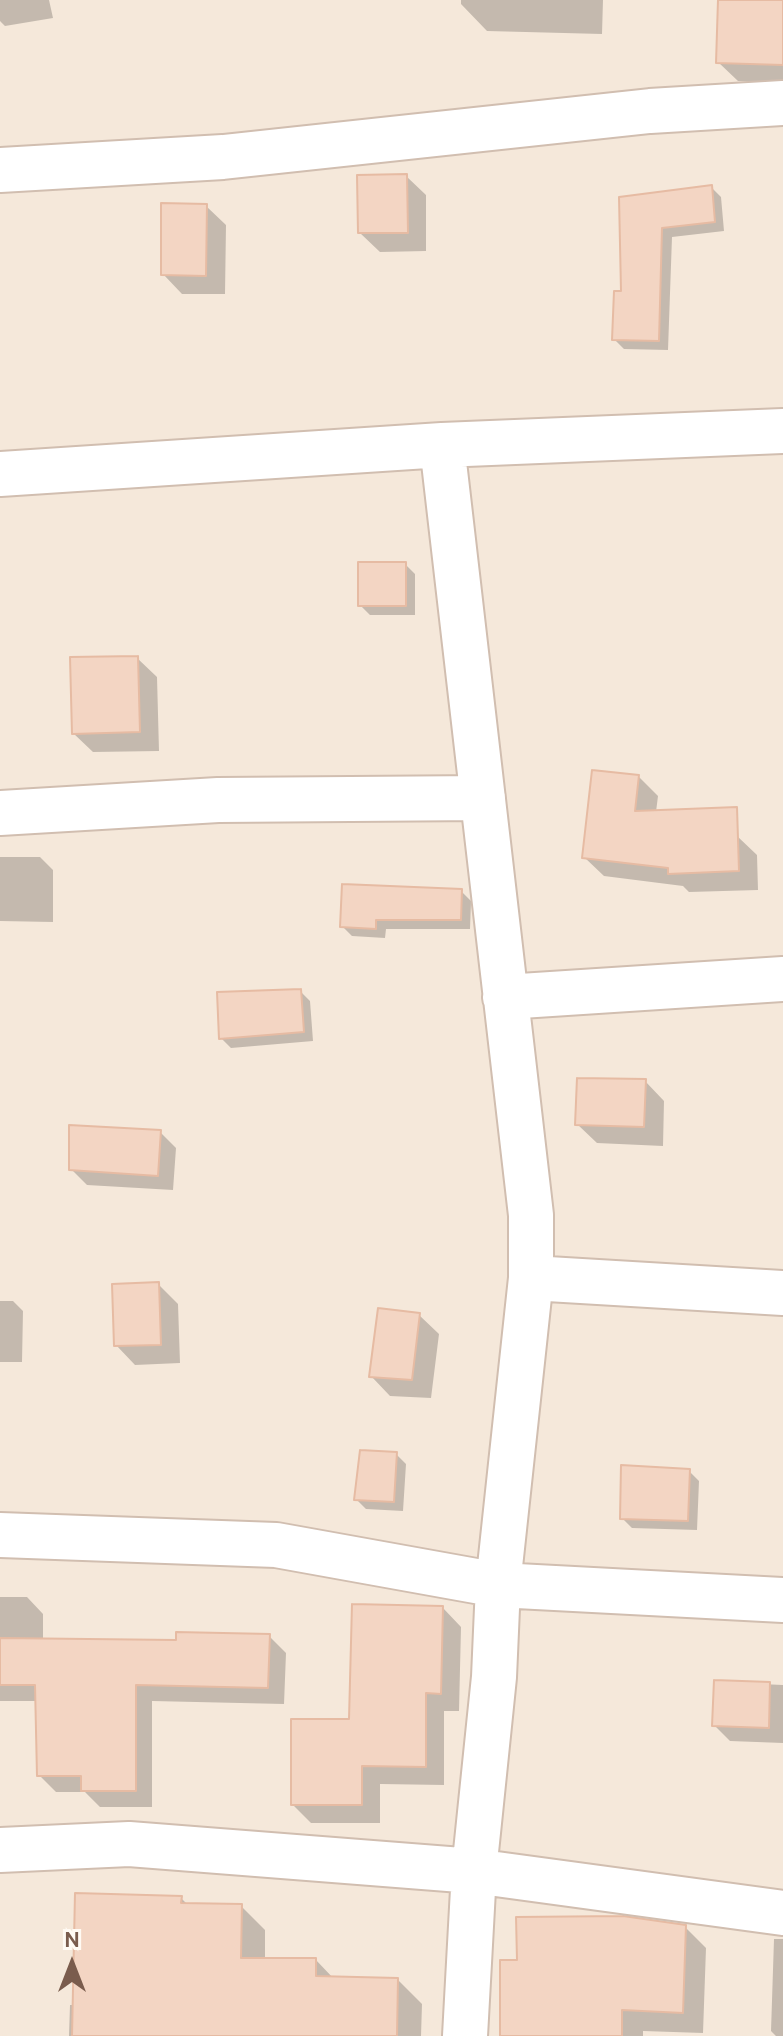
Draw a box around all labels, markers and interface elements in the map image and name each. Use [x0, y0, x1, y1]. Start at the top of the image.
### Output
north arrow [32, 1924, 112, 2004]
text: N [64, 1926, 80, 1953]

